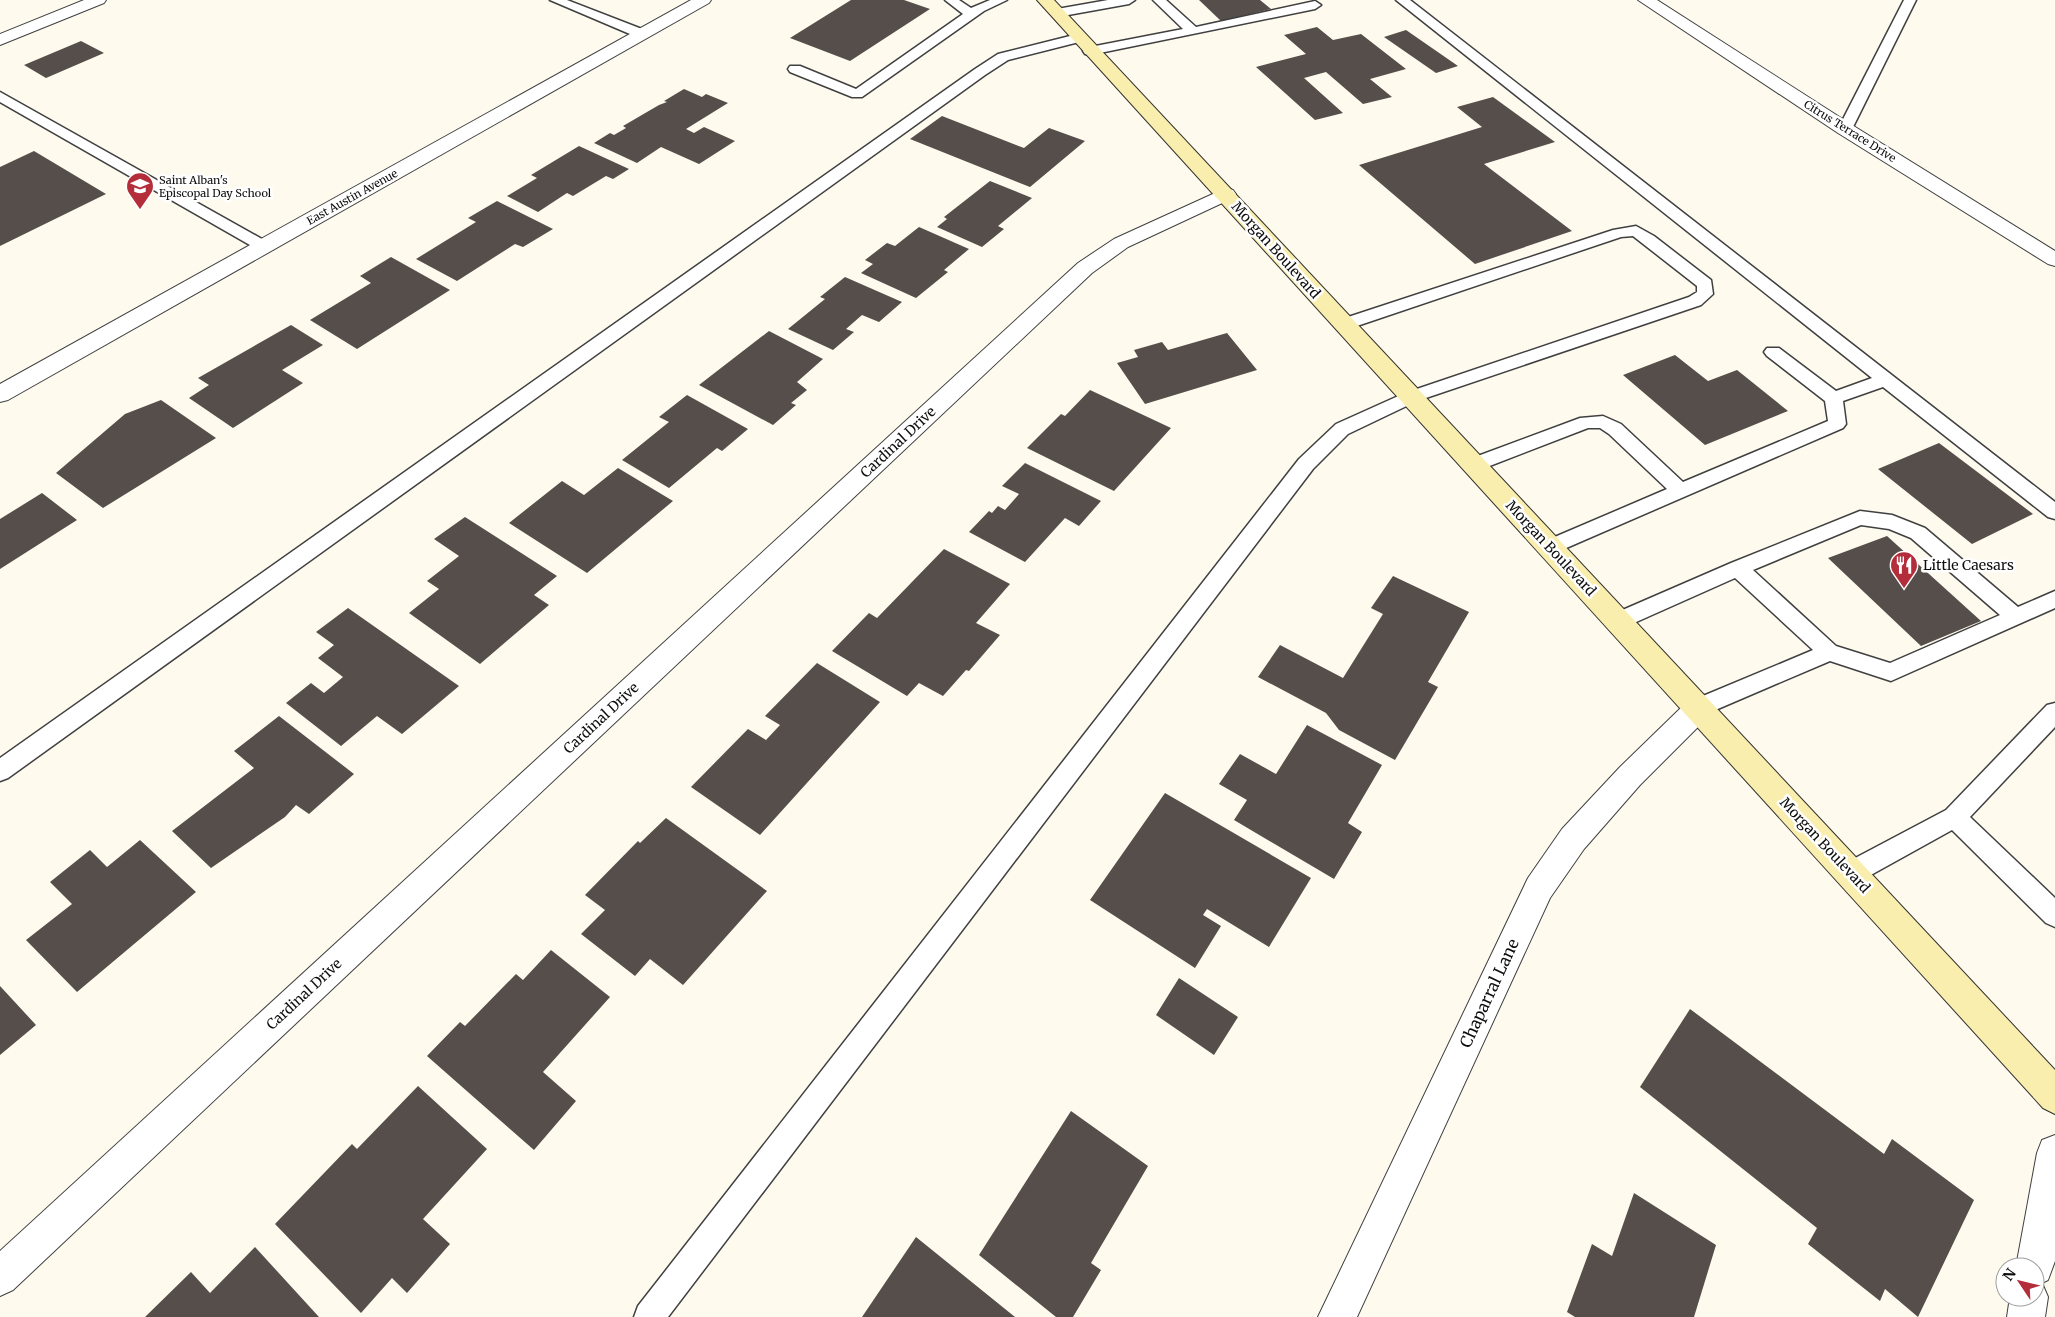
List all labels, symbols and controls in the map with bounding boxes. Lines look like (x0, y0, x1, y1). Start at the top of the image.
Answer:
street label: Citrus Terrace Drive (1801, 97, 1899, 165)
street label: East Austin Avenue (304, 166, 400, 228)
school or university icon: Saint Alban's Episcopal Day School (125, 171, 155, 210)
place label: Saint Alban's Episcopal Day School (159, 173, 272, 200)
street label: Morgan Boulevard (1228, 198, 1325, 303)
street label: Cardinal Drive (857, 403, 939, 481)
street label: Morgan Boulevard (1502, 496, 1600, 600)
restaurant icon: Little Caesars (1889, 550, 1919, 589)
place label: Little Caesars (1923, 556, 2014, 574)
street label: Cardinal Drive (560, 679, 642, 757)
street label: Morgan Boulevard (1776, 793, 1874, 897)
street label: Chaparral Lane (1455, 935, 1523, 1051)
street label: Cardinal Drive (263, 955, 345, 1033)
north arrow (1995, 1257, 2045, 1307)
text: N (1999, 1265, 2020, 1284)

